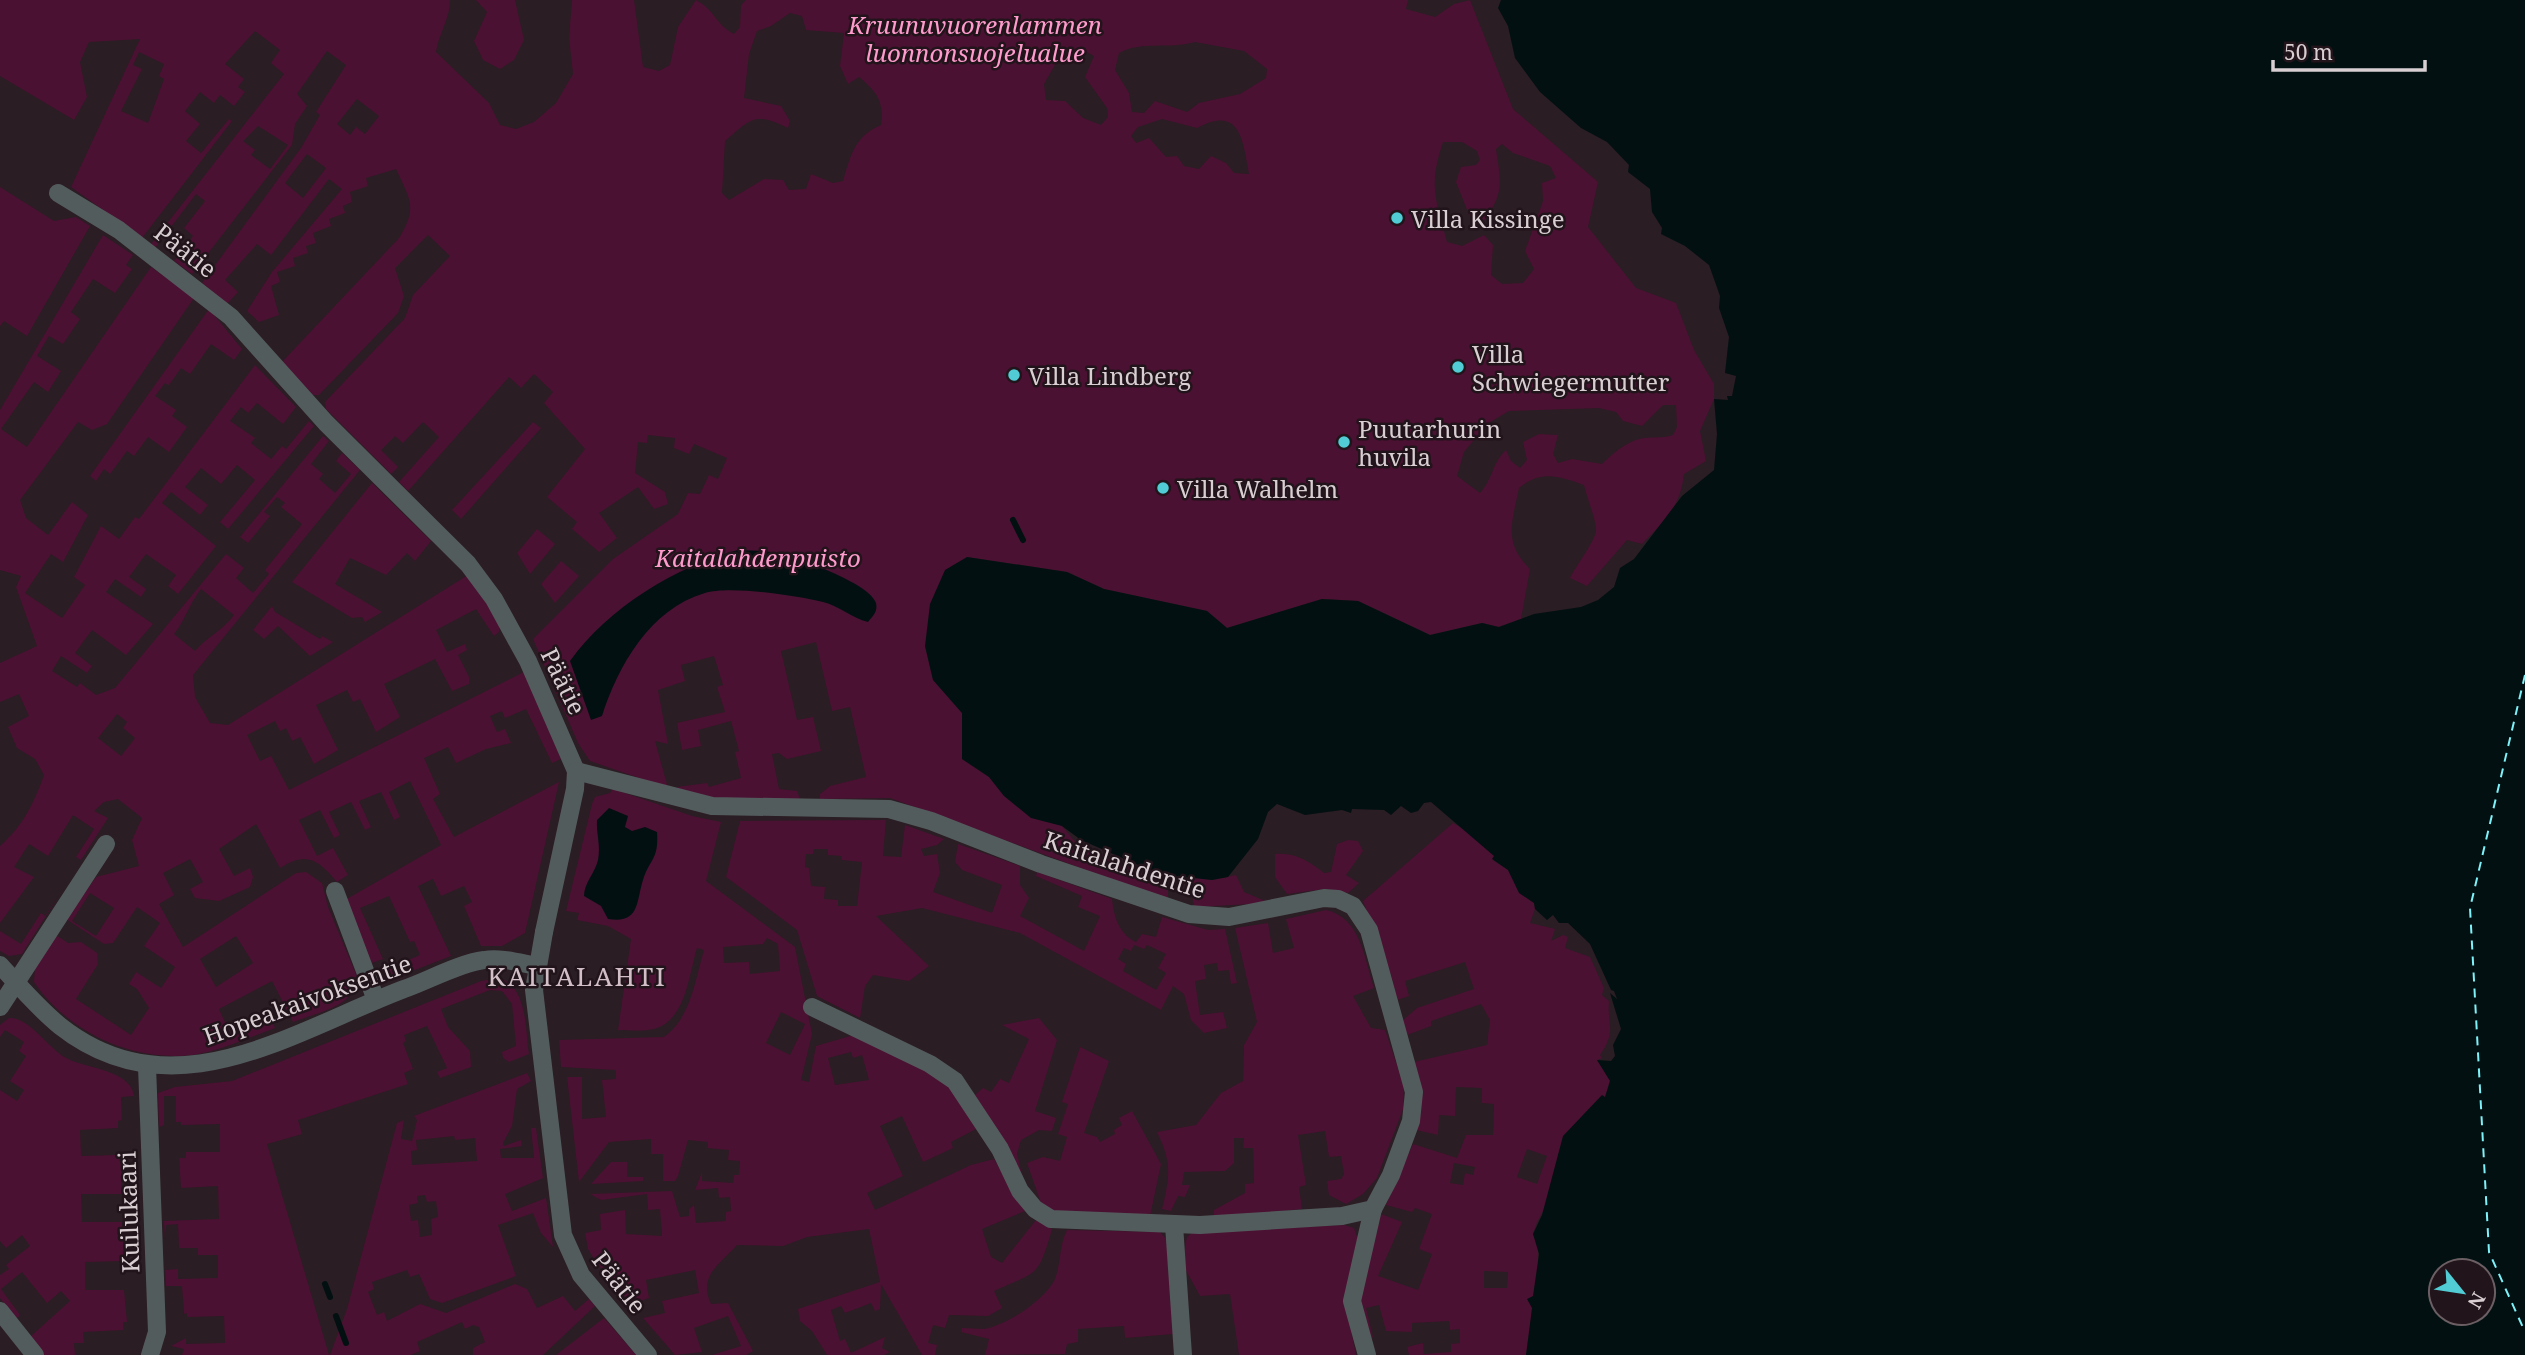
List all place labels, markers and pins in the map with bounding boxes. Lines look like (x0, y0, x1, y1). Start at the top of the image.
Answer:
place label: Villa Kissinge (1411, 202, 1565, 235)
marker: Villa Kissinge (1389, 210, 1405, 226)
place label: Villa Schwiegermutter (1472, 337, 1669, 398)
place label: Villa Lindberg (1028, 359, 1191, 392)
marker: Villa Schwiegermutter (1450, 359, 1466, 375)
marker: Villa Lindberg (1006, 367, 1022, 383)
place label: Puutarhurin huvila (1358, 412, 1501, 473)
marker: Puutarhurin huvila (1336, 434, 1352, 450)
place label: Villa Walhelm (1177, 472, 1338, 505)
marker: Villa Walhelm (1155, 480, 1171, 496)

